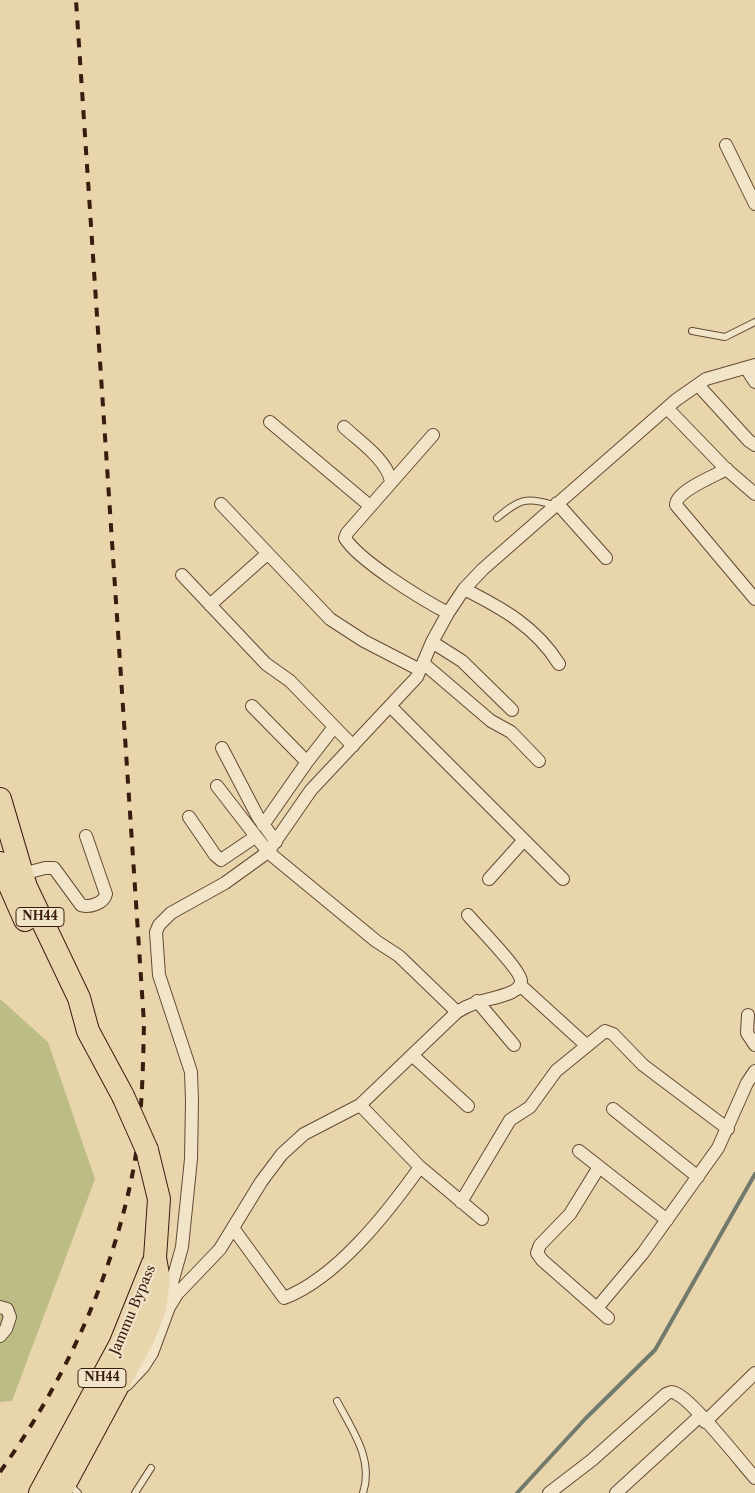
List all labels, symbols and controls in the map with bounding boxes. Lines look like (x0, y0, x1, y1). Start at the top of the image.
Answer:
road number: NH44 (16, 908, 64, 926)
street label: Jammu Bypass (106, 1262, 160, 1358)
road number: NH44 (78, 1369, 126, 1388)

